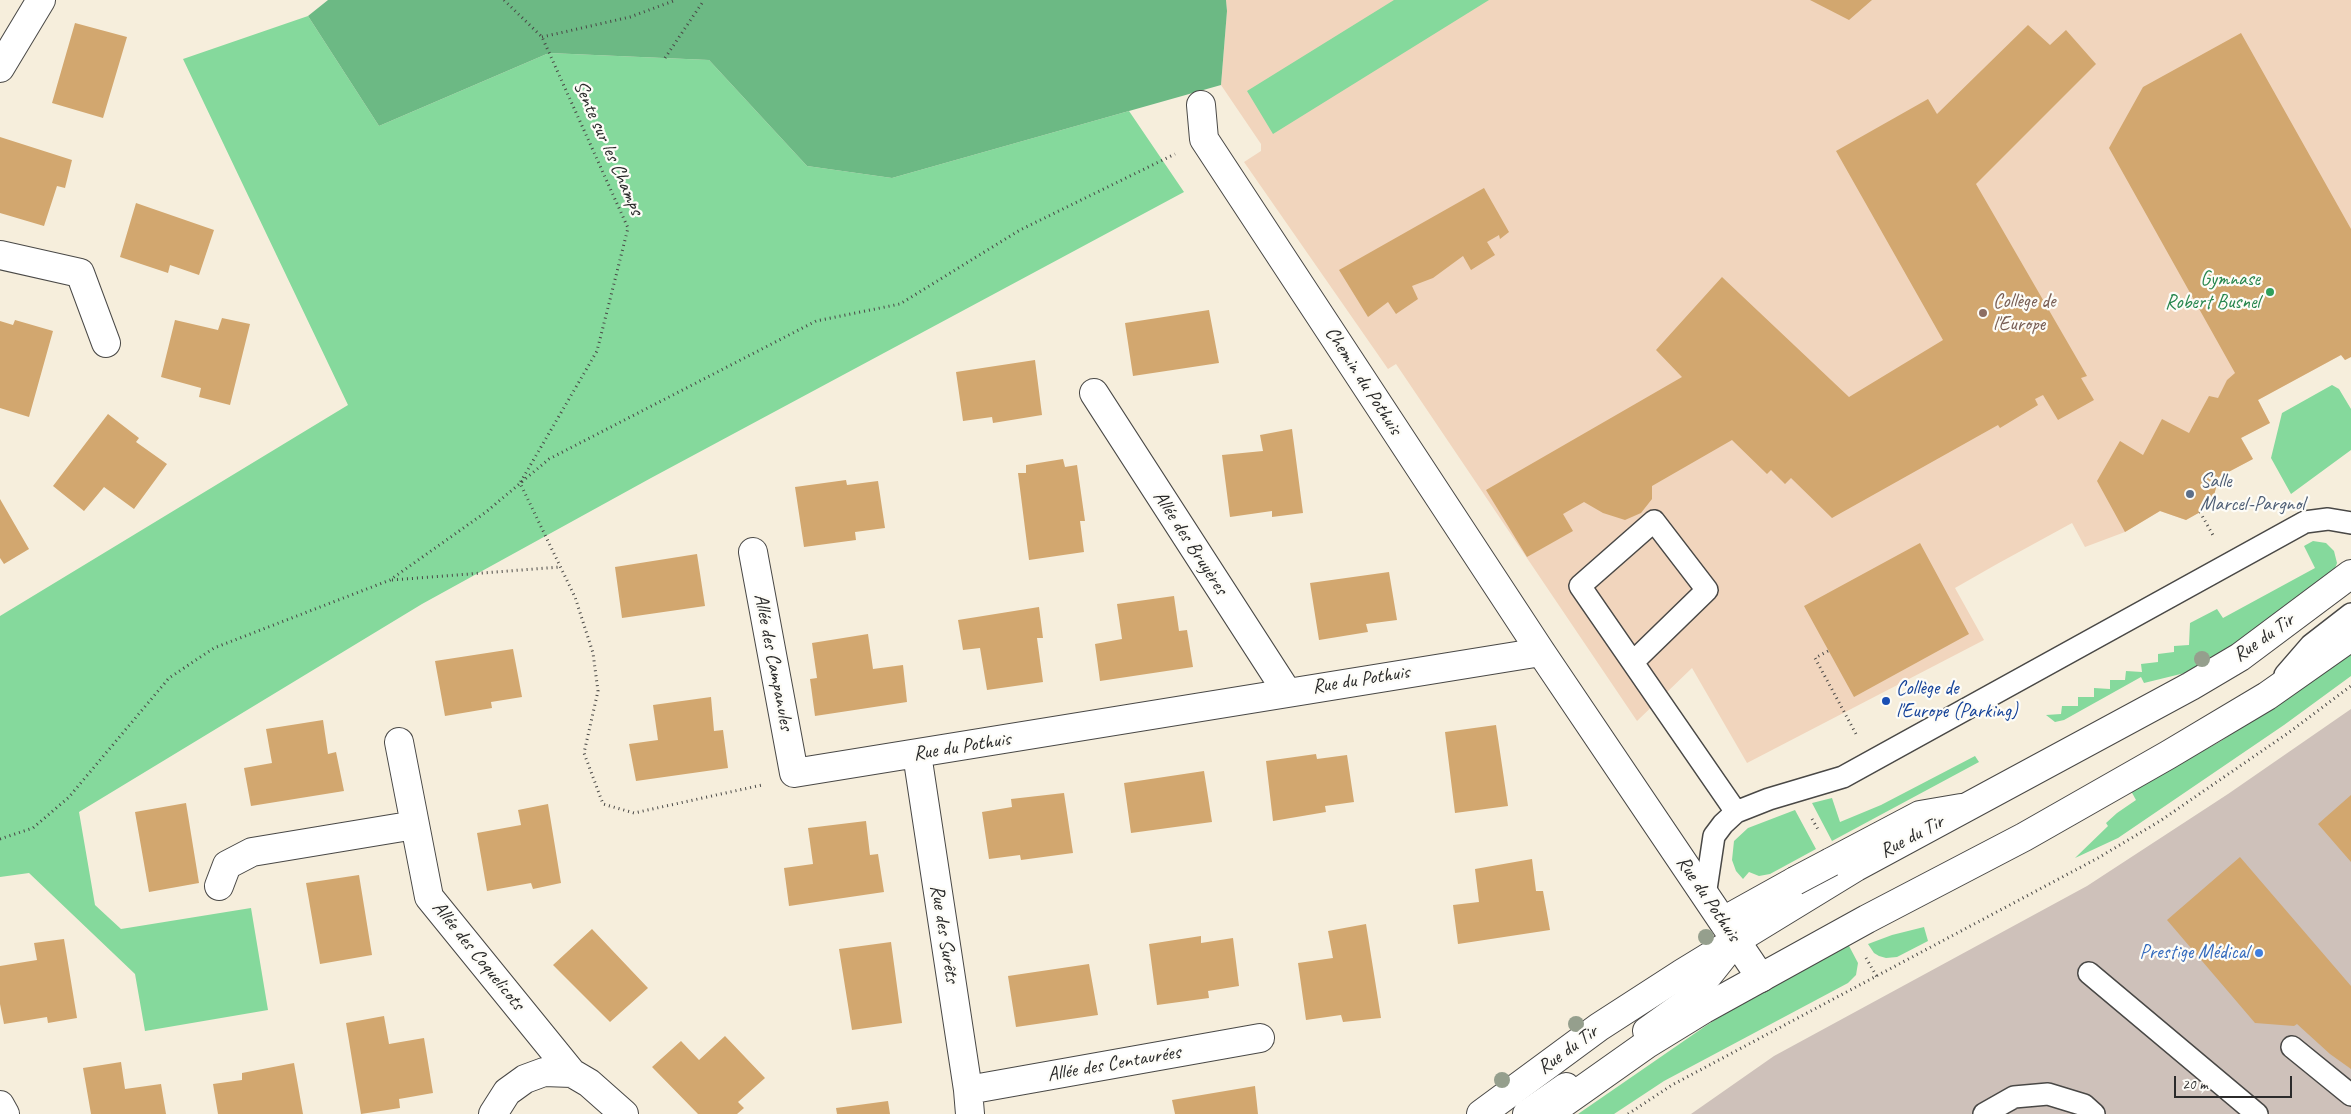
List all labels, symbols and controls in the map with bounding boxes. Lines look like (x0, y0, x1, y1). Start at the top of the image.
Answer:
street label: Sente sur les Champs (568, 77, 648, 219)
place label: Gymnase Robert Busnel (2165, 268, 2260, 315)
marker: Gymnase Robert Busnel (2264, 286, 2276, 298)
place label: Collège de l'Europe (1993, 290, 2056, 337)
marker: Collège de l'Europe (1977, 307, 1989, 319)
street label: Chemin du Pothuis (1319, 322, 1407, 440)
place label: Salle Marcel-Pargnol (2200, 470, 2305, 517)
street label: Allée des Bruyères (1147, 486, 1233, 600)
marker: Salle Marcel-Pargnol (2184, 488, 2196, 500)
street label: Allée des Campanules (748, 592, 798, 732)
street label: Rue du Tir (2229, 608, 2299, 668)
street label: Rue du Pothuis (1311, 660, 1411, 700)
place label: Collège de l'Europe (Parking) (1896, 677, 2018, 724)
marker: Collège de l'Europe (Parking) (1880, 695, 1892, 707)
street label: Rue du Pothuis (912, 727, 1012, 767)
street label: Rue du Tir (1876, 810, 1948, 864)
street label: Rue du Pothuis (1671, 852, 1745, 946)
street label: Rue des Surêts (924, 883, 964, 985)
street label: Allée des Coquelicots (427, 897, 529, 1015)
place label: Prestige Médical (2139, 941, 2249, 965)
marker: Prestige Médical (2253, 947, 2265, 959)
street label: Rue du Tir (1533, 1020, 1603, 1080)
street label: Allée des Centaurées (1046, 1040, 1182, 1088)
scale bar (2176, 1066, 2294, 1098)
text: 20 m (2182, 1075, 2208, 1094)

